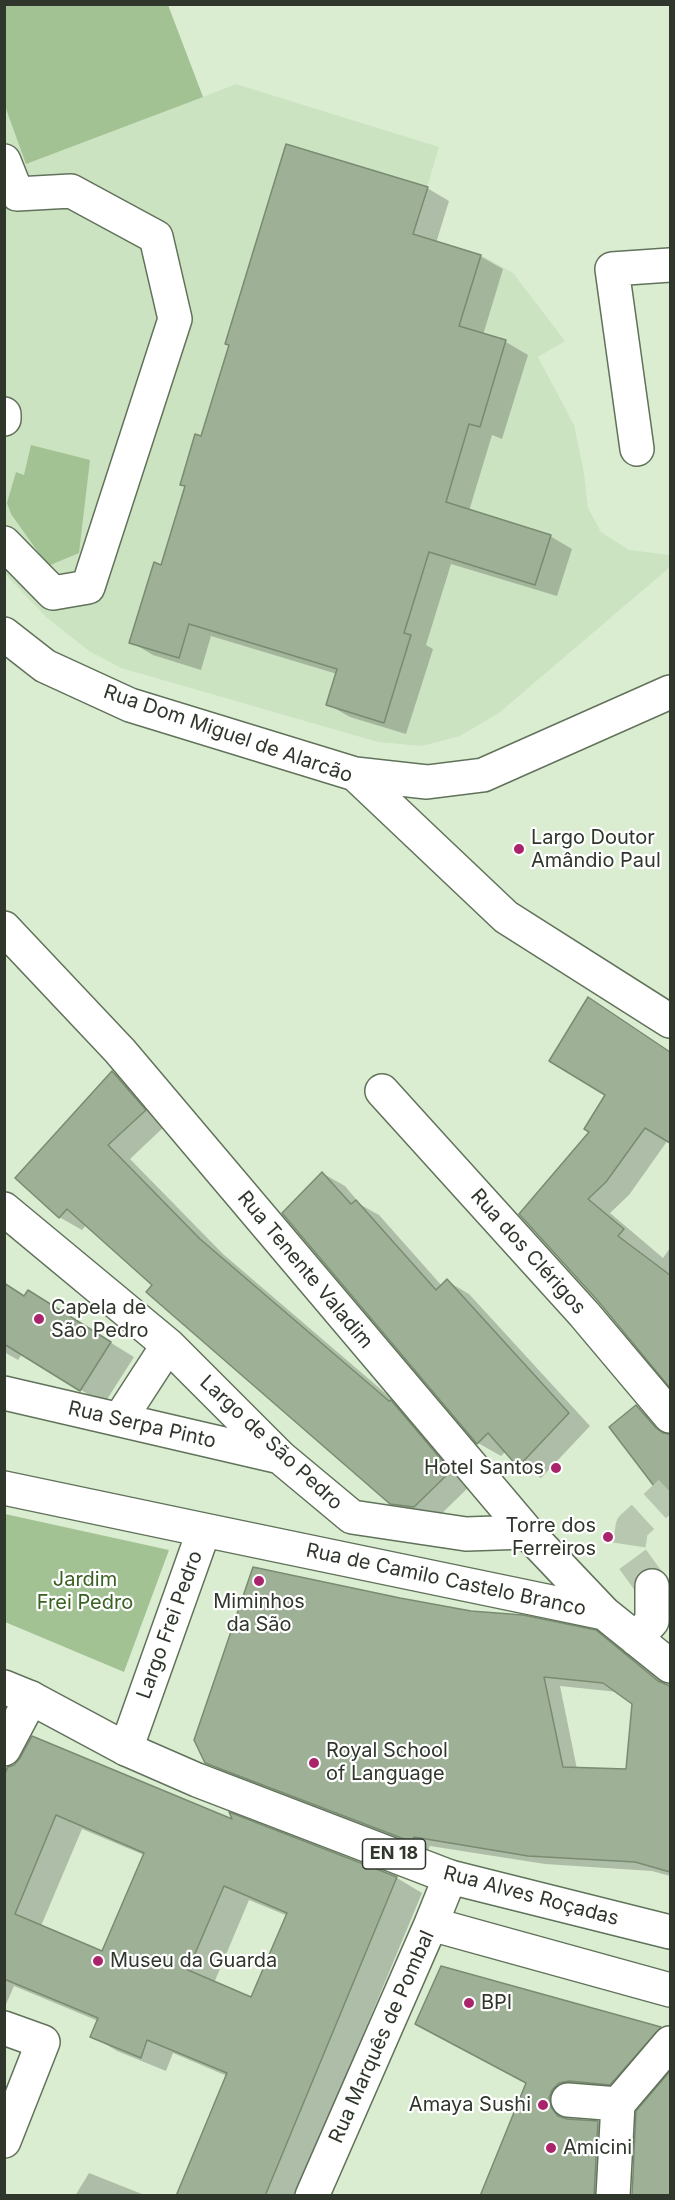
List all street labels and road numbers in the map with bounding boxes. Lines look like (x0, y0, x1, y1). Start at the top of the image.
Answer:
street label: Rua Dom Miguel de Alarcão (100, 680, 356, 788)
street label: Rua dos Clérigos (465, 1184, 591, 1320)
street label: Rua Tenente Valadim (232, 1186, 378, 1354)
street label: Largo de São Pedro (195, 1371, 347, 1515)
street label: Rua Serpa Pinto (66, 1396, 218, 1454)
street label: Rua de Camilo Castelo Branco (304, 1539, 588, 1621)
street label: Largo Frei Pedro (132, 1548, 208, 1702)
road number: EN 18 (362, 1839, 426, 1869)
street label: Rua Alves Roçadas (441, 1861, 621, 1931)
street label: Rua Marquês de Pombal (324, 1927, 440, 2147)

